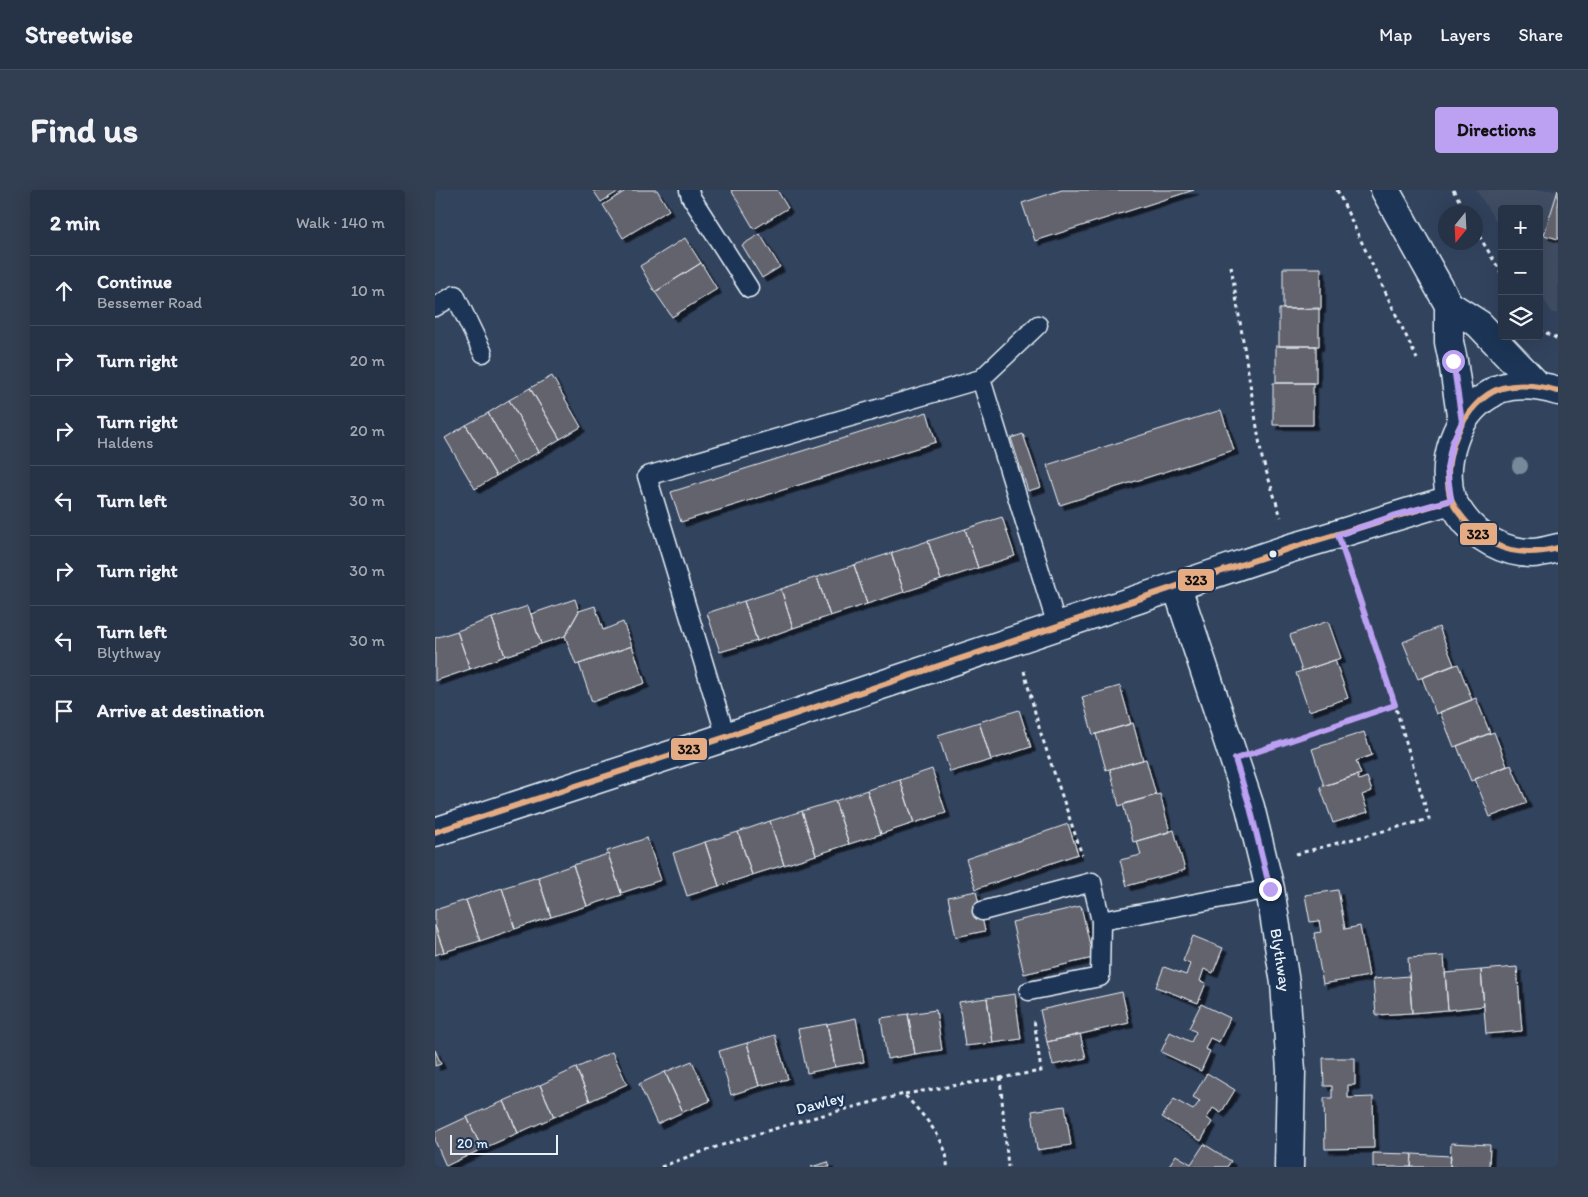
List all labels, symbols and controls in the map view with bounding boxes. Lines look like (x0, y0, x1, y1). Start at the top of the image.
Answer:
text: Streetwise (25, 20, 133, 49)
text: Map (1379, 24, 1412, 46)
text: Layers (1440, 24, 1490, 46)
text: Share (1518, 24, 1563, 46)
button: Directions (1435, 107, 1558, 153)
text: Find us (30, 109, 138, 151)
north arrow (1438, 205, 1483, 250)
map controls (1498, 205, 1543, 340)
button: + (1498, 205, 1543, 250)
text: 2 min (50, 210, 100, 235)
text: Walk · 140 m (296, 213, 385, 232)
button: − (1498, 250, 1543, 295)
text: Continue (97, 270, 172, 293)
icon: ahead (50, 277, 78, 305)
text: 10 m (351, 281, 385, 300)
text: Bessemer Road (97, 293, 202, 312)
button: layers (1498, 295, 1543, 340)
icon: right (50, 347, 78, 375)
text: Turn right (97, 349, 178, 372)
route start (1442, 350, 1465, 373)
text: 20 m (350, 351, 385, 370)
text: Turn right (97, 410, 178, 433)
icon: right (50, 417, 78, 445)
text: 20 m (350, 421, 385, 440)
text: Haldens (97, 433, 153, 452)
icon: left (50, 487, 78, 515)
text: Turn left (97, 489, 167, 512)
text: 30 m (349, 491, 385, 510)
line badge: 323 (1459, 522, 1498, 546)
text: 323 (1467, 526, 1490, 543)
unlabelled marker (1268, 549, 1278, 559)
icon: right (50, 557, 78, 585)
text: Turn right (97, 559, 178, 582)
text: 30 m (349, 561, 385, 580)
line badge: 323 (1177, 568, 1215, 592)
text: 323 (1185, 572, 1208, 589)
text: Turn left (97, 620, 167, 643)
icon: left (50, 627, 78, 655)
text: 30 m (349, 631, 385, 650)
text: Blythway (97, 643, 161, 662)
icon: arrive (50, 697, 78, 725)
text: Arrive at destination (97, 699, 264, 722)
line badge: 323 (670, 737, 708, 761)
text: 323 (678, 741, 701, 758)
route end (1259, 878, 1282, 901)
street label: Blythway (1267, 927, 1295, 993)
street label: Dawley (794, 1087, 847, 1119)
scale bar (450, 1132, 557, 1155)
text: 20 m (457, 1135, 488, 1152)

